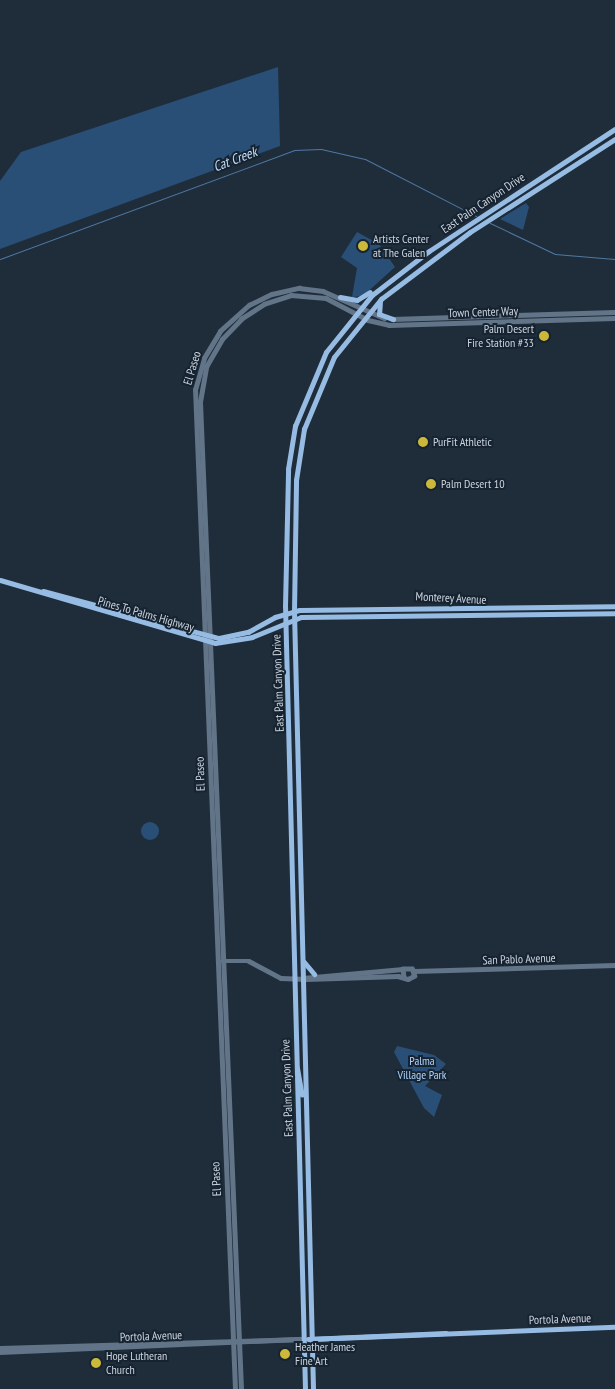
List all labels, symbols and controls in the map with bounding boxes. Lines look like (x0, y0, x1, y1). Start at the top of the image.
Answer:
water label: Cat Creek (211, 143, 259, 175)
street label: East Palm Canyon Drive (439, 170, 527, 236)
place label: Artists Center at The Galen (373, 232, 429, 260)
marker: Artists Center at The Galen (357, 240, 369, 252)
street label: Town Center Way (448, 304, 518, 320)
place label: Palm Desert Fire Station #33 (467, 322, 534, 350)
marker: Palm Desert Fire Station #33 (538, 330, 550, 342)
street label: El Paseo (180, 349, 204, 387)
place label: PurFit Athletic (433, 435, 492, 449)
marker: PurFit Athletic (417, 436, 429, 448)
place label: Palm Desert 10 (441, 477, 505, 491)
marker: Palm Desert 10 (425, 478, 437, 490)
street label: Monterey Avenue (415, 589, 487, 607)
street label: Pines To Palms Highway (96, 593, 196, 635)
street label: East Palm Canyon Drive (269, 634, 287, 732)
street label: El Paseo (192, 757, 208, 791)
street label: San Pablo Avenue (482, 951, 556, 967)
street label: East Palm Canyon Drive (278, 1039, 296, 1137)
park label: Palma Village Park (397, 1054, 447, 1082)
street label: El Paseo (208, 1161, 224, 1197)
street label: Portola Avenue (528, 1311, 592, 1327)
street label: Portola Avenue (119, 1328, 183, 1344)
place label: Heather James Fine Art (295, 1340, 355, 1368)
marker: Heather James Fine Art (279, 1348, 291, 1360)
place label: Hope Lutheran Church (106, 1349, 167, 1377)
marker: Hope Lutheran Church (90, 1357, 102, 1369)

